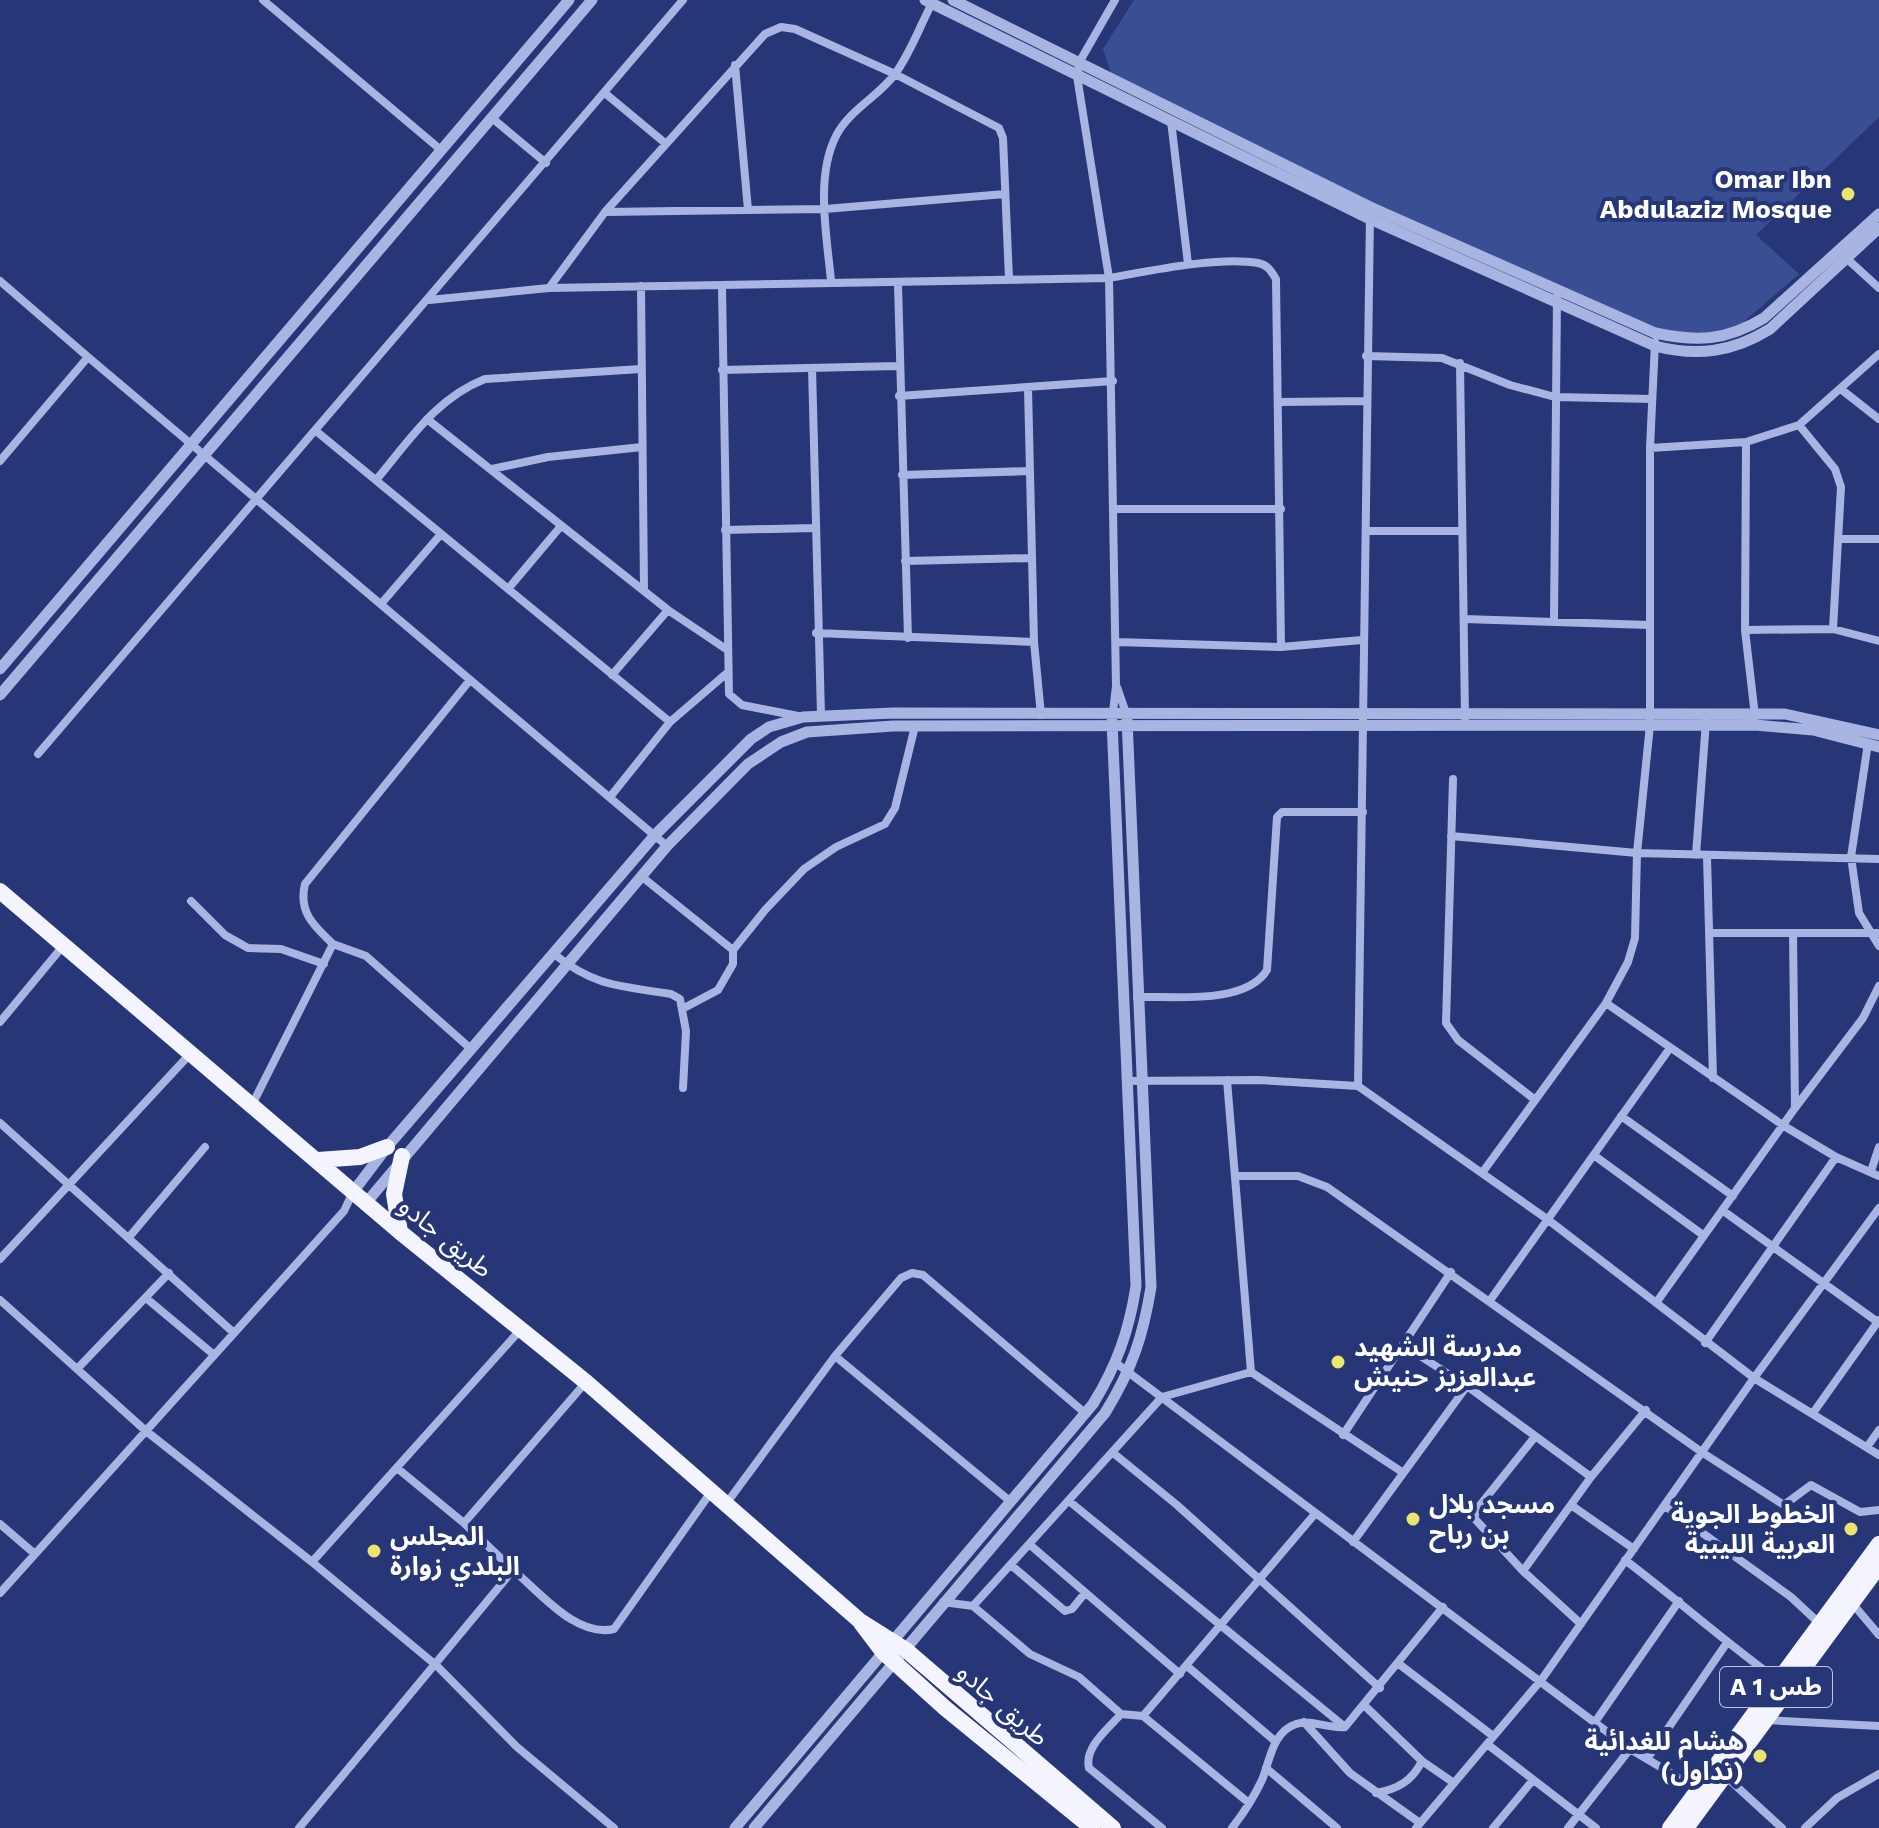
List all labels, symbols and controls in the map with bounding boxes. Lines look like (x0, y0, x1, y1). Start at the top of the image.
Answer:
place label: Omar Ibn Abdulaziz Mosque (1600, 164, 1832, 224)
marker: Omar Ibn Abdulaziz Mosque (1839, 185, 1857, 203)
street label: طريق جادو (393, 1190, 499, 1285)
place label: مدرسة الشهيد عبدالعزيز حنيش (1354, 1332, 1536, 1392)
marker: مدرسة الشهيد عبدالعزيز حنيش (1329, 1353, 1347, 1371)
place label: مسجد بلال بن رباح (1429, 1489, 1555, 1553)
place label: الخطوط الجوية العربية الليبية (1671, 1499, 1835, 1559)
marker: مسجد بلال بن رباح (1404, 1510, 1422, 1528)
marker: الخطوط الجوية العربية الليبية (1842, 1520, 1860, 1538)
place label: المجلس البلدي زوارة (390, 1521, 520, 1587)
marker: المجلس البلدي زوارة (365, 1542, 383, 1560)
street label: طريق جادو (950, 1656, 1055, 1753)
road number: A 1 طس (1720, 1667, 1832, 1707)
place label: هشام للغدائية (تداول) (1585, 1726, 1744, 1786)
marker: هشام للغدائية (تداول) (1751, 1747, 1769, 1765)

